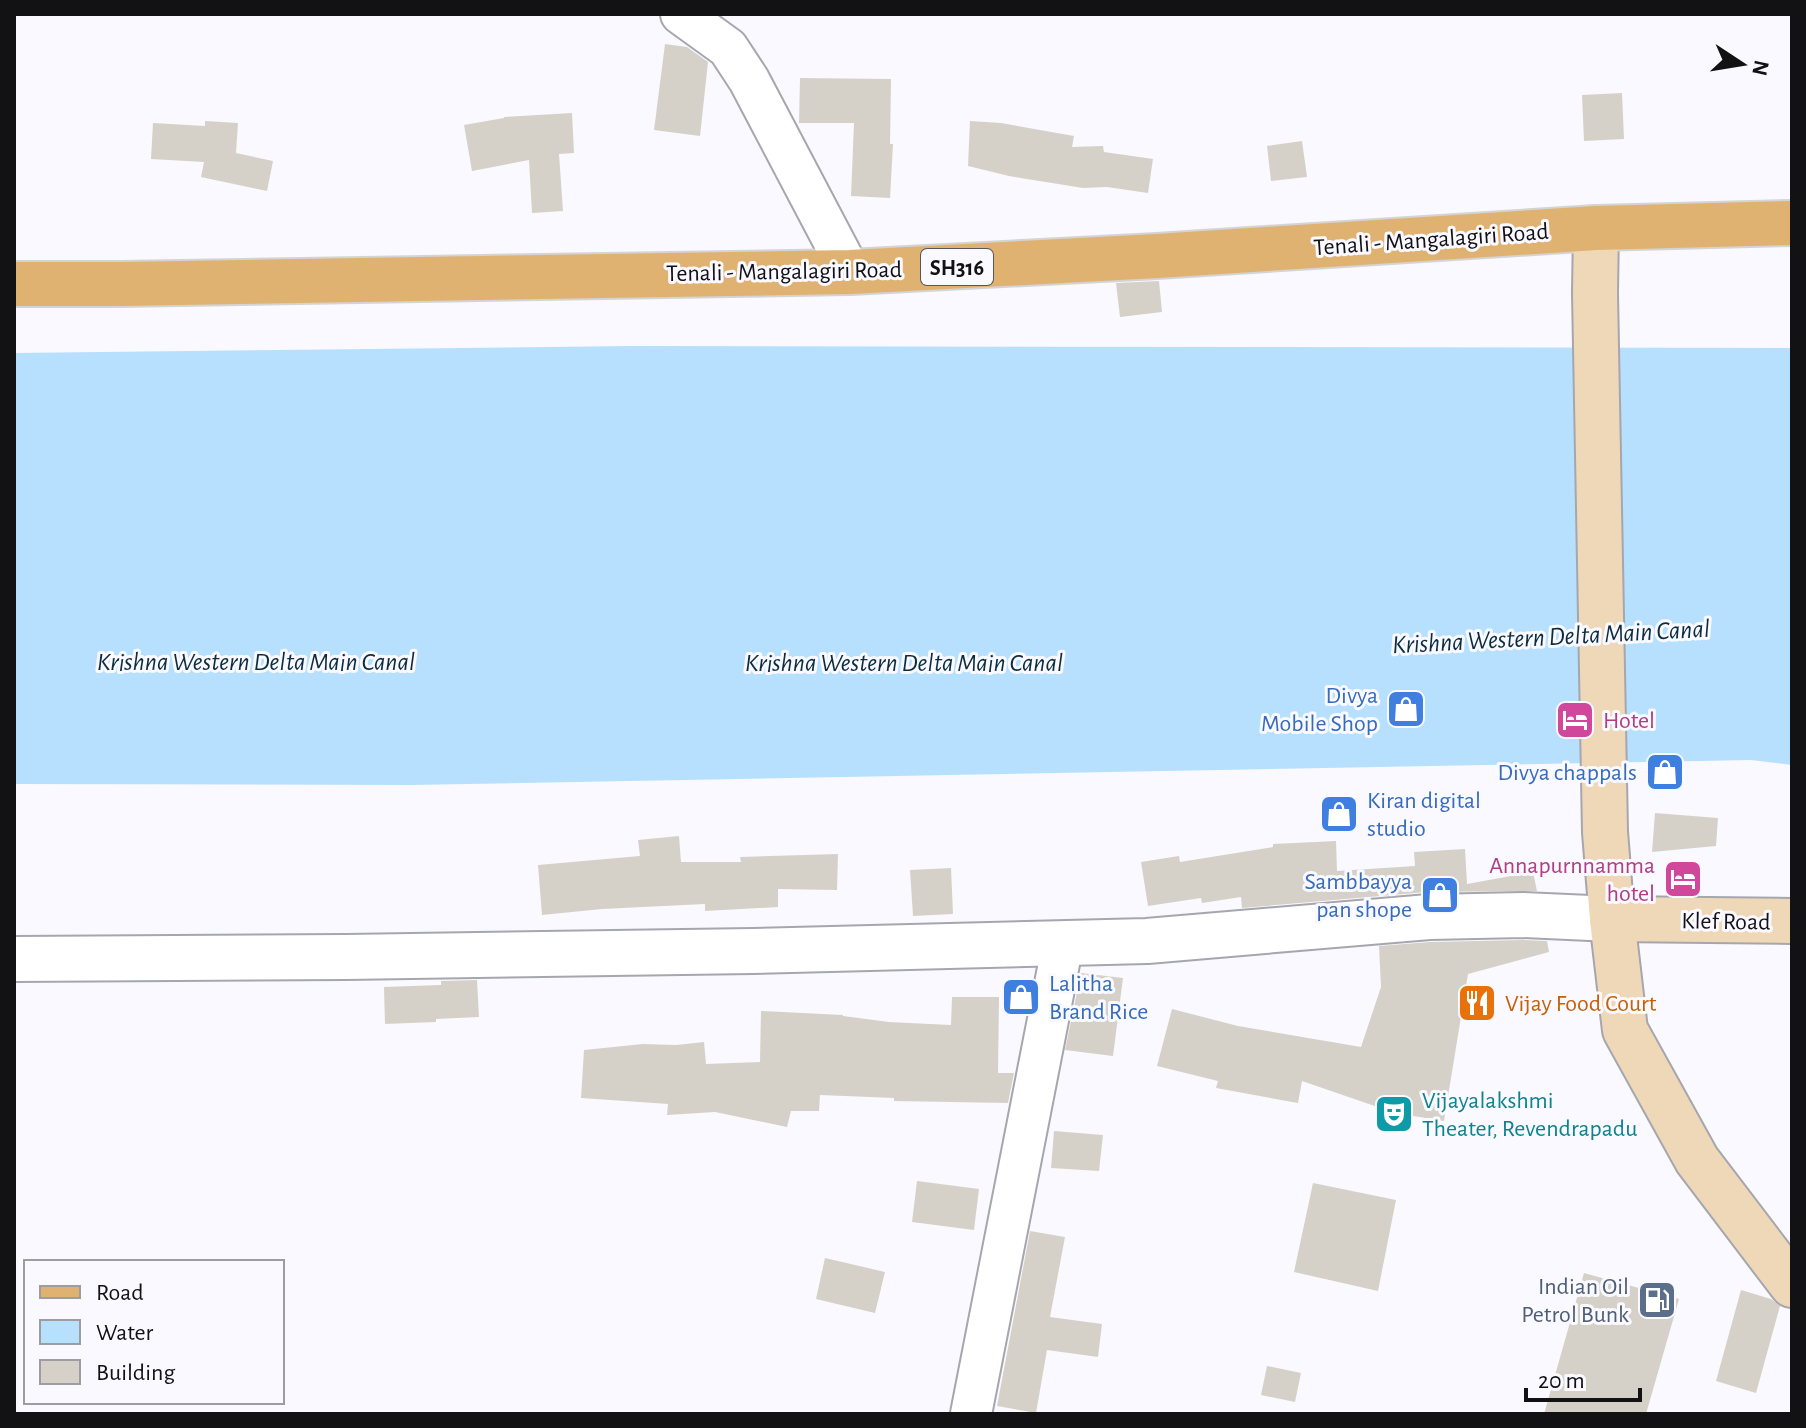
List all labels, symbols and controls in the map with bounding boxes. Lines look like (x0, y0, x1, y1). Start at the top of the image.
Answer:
north arrow (1702, 24, 1782, 104)
text: N (1748, 58, 1773, 78)
street label: Tenali - Mangalagiri Road (1313, 220, 1550, 260)
road number: SH316 (921, 249, 993, 285)
street label: Tenali - Mangalagiri Road (666, 258, 902, 286)
water label: Krishna Western Delta Main Canal (1391, 616, 1711, 658)
water label: Krishna Western Delta Main Canal (97, 649, 415, 675)
water label: Krishna Western Delta Main Canal (745, 650, 1063, 676)
place label: Divya Mobile Shop (1261, 684, 1378, 736)
shop icon: Divya Mobile Shop (1385, 688, 1427, 730)
hotel icon: Hotel (1554, 699, 1596, 741)
place label: Hotel (1603, 709, 1655, 733)
shop icon: Divya chappals (1644, 751, 1686, 793)
place label: Divya chappals (1498, 761, 1637, 785)
place label: Kiran digital studio (1367, 789, 1481, 841)
shop icon: Kiran digital studio (1318, 793, 1360, 835)
place label: Annapurnnamma hotel (1489, 854, 1655, 906)
hotel icon: Annapurnnamma hotel (1662, 858, 1704, 900)
place label: Sambbayya pan shope (1304, 870, 1412, 922)
shop icon: Sambbayya pan shope (1419, 874, 1461, 916)
street label: Klef Road (1681, 909, 1771, 935)
place label: Lalitha Brand Rice (1049, 972, 1148, 1024)
shop icon: Lalitha Brand Rice (1000, 976, 1042, 1018)
restaurant icon: Vijay Food Court (1456, 982, 1498, 1024)
place label: Vijay Food Court (1505, 992, 1657, 1016)
place label: Vijayalakshmi Theater, Revendrapadu (1422, 1089, 1638, 1141)
theatre icon: Vijayalakshmi Theater, Revendrapadu (1373, 1093, 1415, 1135)
legend (24, 1260, 284, 1404)
place label: Indian Oil Petrol Bunk (1521, 1275, 1629, 1327)
fuel station icon: Indian Oil Petrol Bunk (1636, 1279, 1678, 1321)
text: Road (96, 1281, 144, 1305)
text: Water (96, 1321, 154, 1345)
scale bar (1526, 1352, 1640, 1402)
text: Building (96, 1361, 175, 1385)
text: 20 m (1538, 1369, 1585, 1393)

